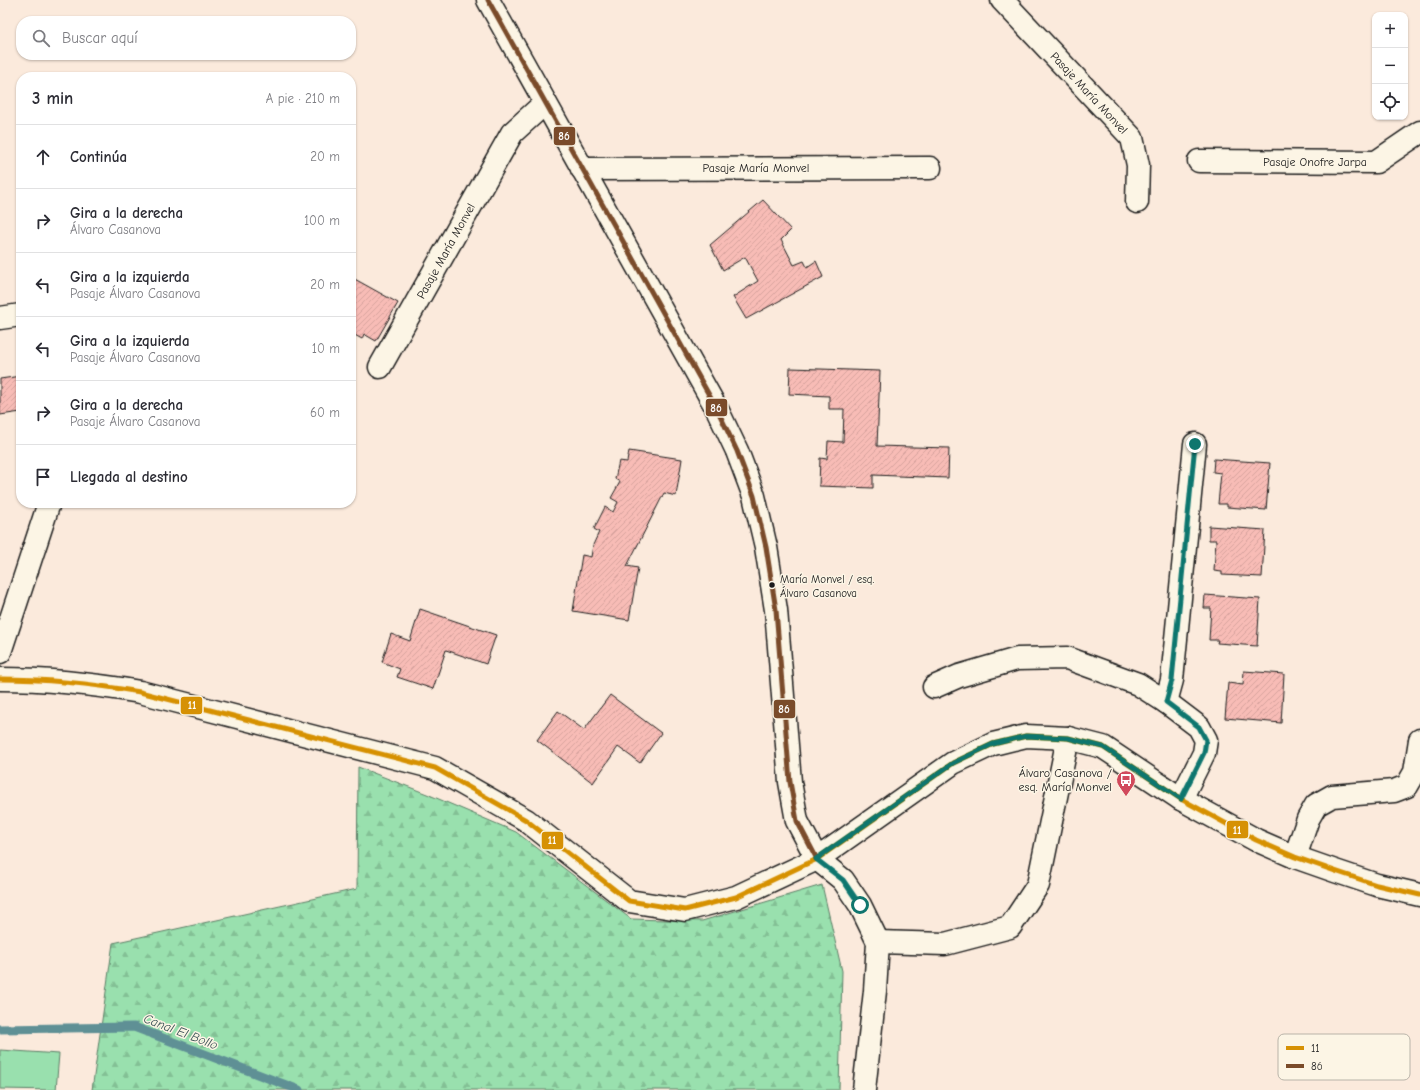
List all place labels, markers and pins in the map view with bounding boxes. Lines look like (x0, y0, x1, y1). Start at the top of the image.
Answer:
place label: María Monvel / esq. Álvaro Casanova (780, 573, 874, 600)
marker: María Monvel / esq. Álvaro Casanova (767, 580, 777, 590)
place label: Álvaro Casanova / esq. María Monvel (1019, 766, 1112, 794)
bus stop icon: Álvaro Casanova / esq. María Monvel (1115, 769, 1137, 797)

